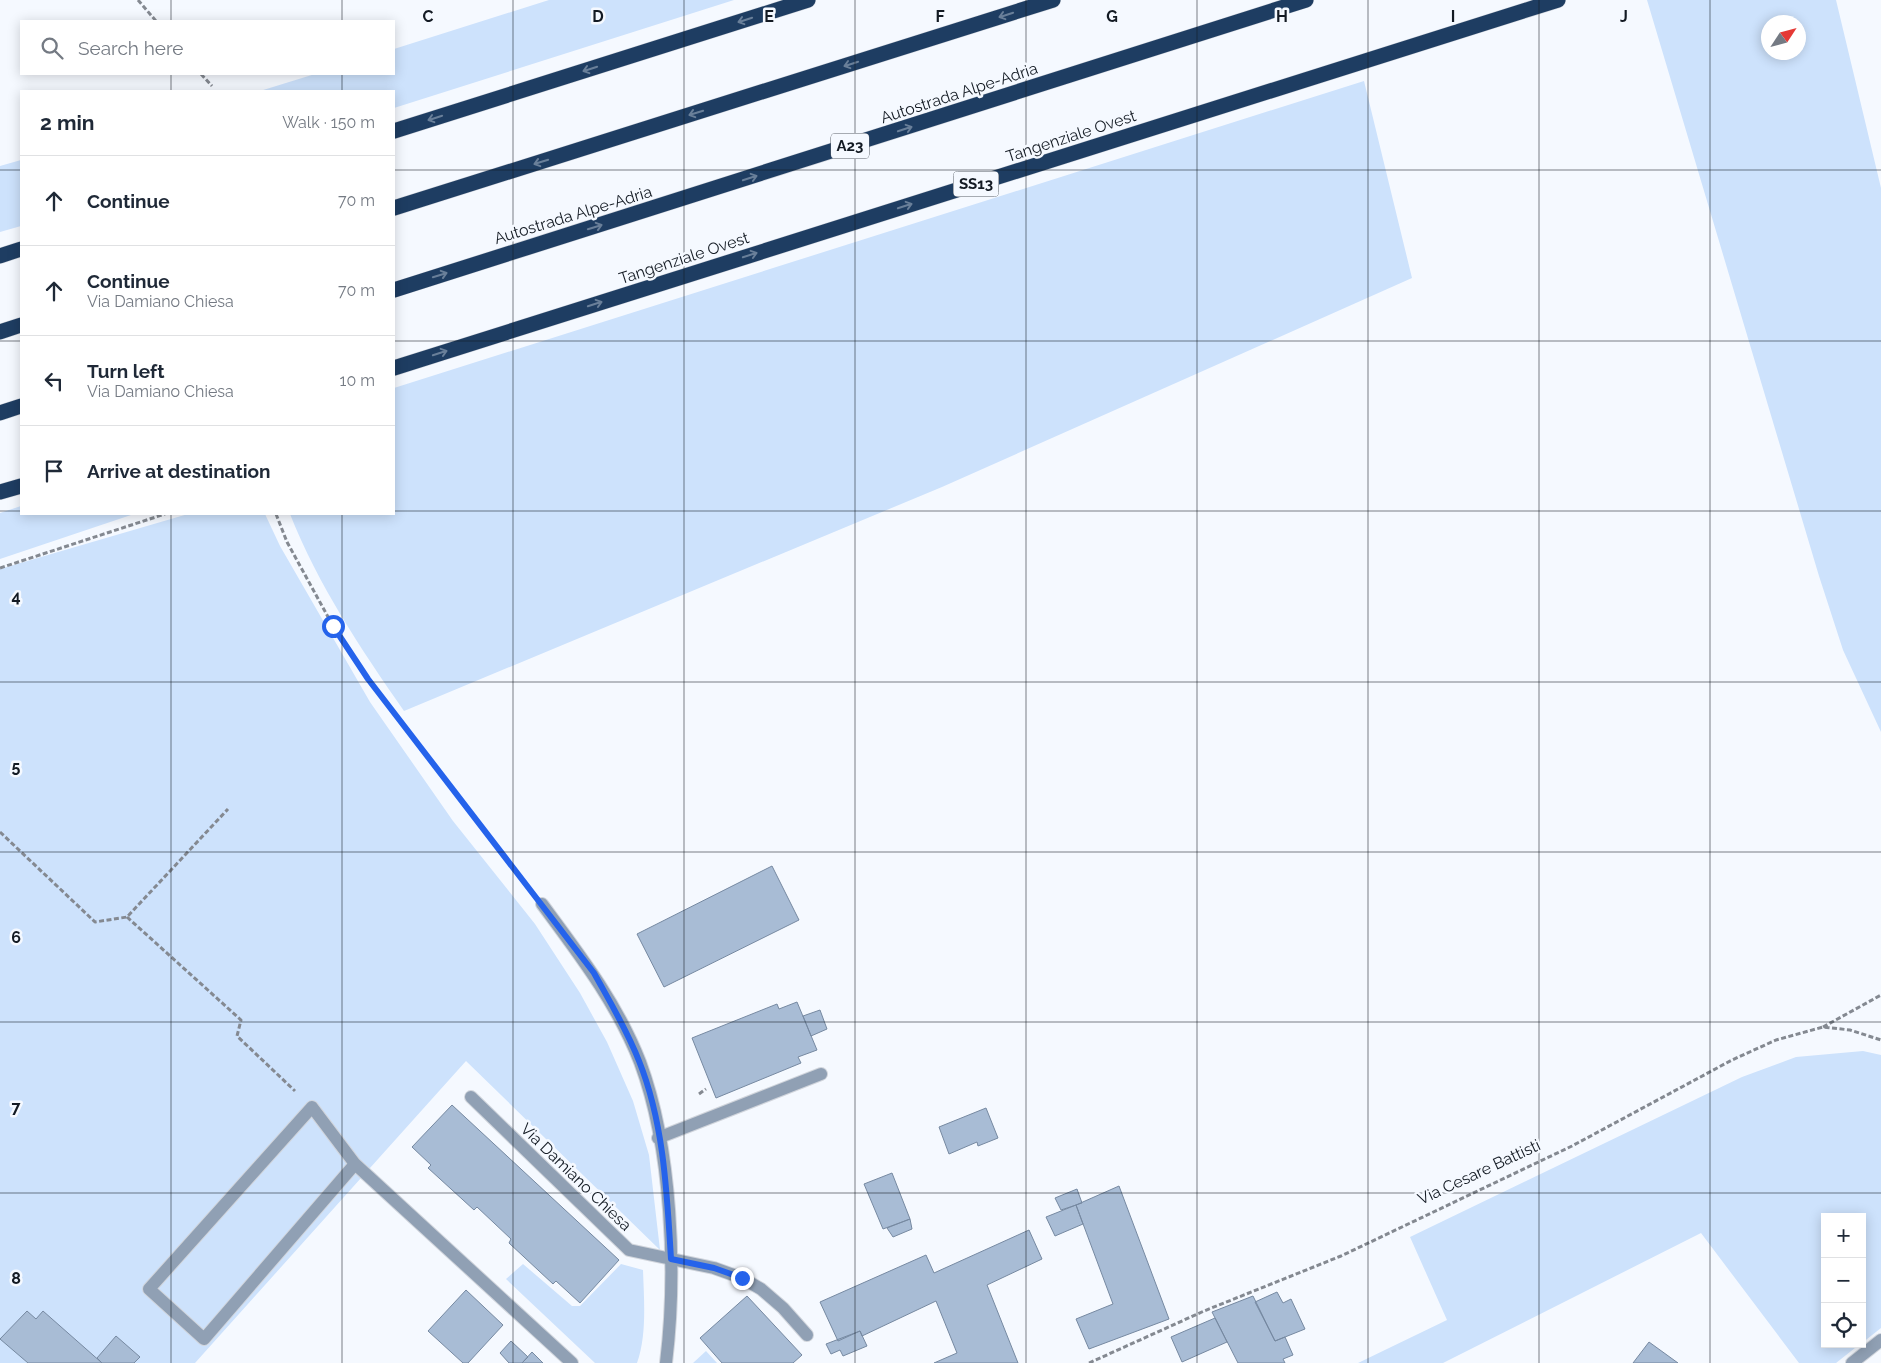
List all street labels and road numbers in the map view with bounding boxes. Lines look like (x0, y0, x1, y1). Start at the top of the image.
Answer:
street label: Autostrada Alpe-Adria (878, 59, 1040, 127)
street label: Tangenziale Ovest (1004, 106, 1139, 166)
road number: A23 (831, 134, 869, 158)
road number: SS13 (954, 172, 998, 196)
street label: Autostrada Alpe-Adria (492, 182, 654, 248)
street label: Tangenziale Ovest (617, 228, 752, 288)
street label: Via Damiano Chiesa (517, 1119, 635, 1235)
street label: Via Cesare Battisti (1415, 1135, 1543, 1209)

